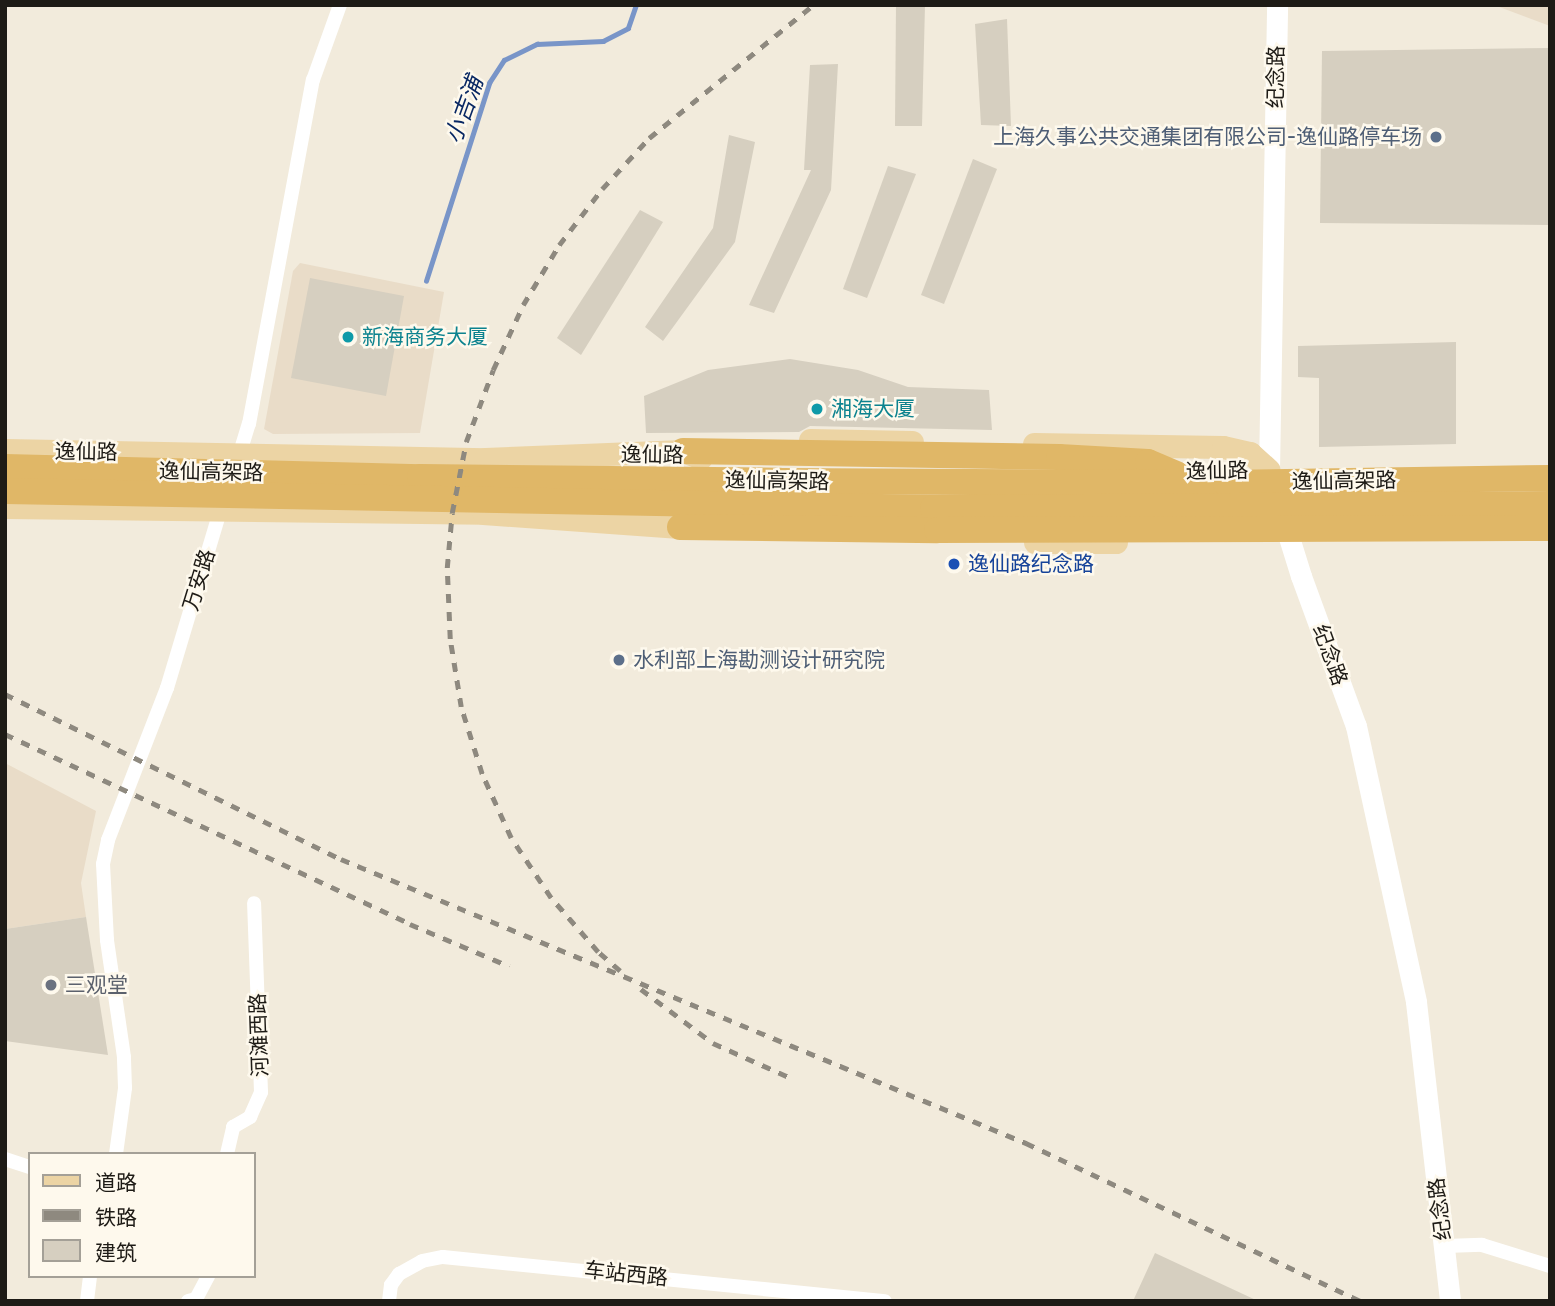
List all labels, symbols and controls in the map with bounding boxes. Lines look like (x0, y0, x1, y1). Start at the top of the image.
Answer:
street label: 纪念路 (1263, 45, 1289, 109)
water label: 小吉浦 (439, 73, 489, 147)
place label: 上海久事公共交通集团有限公司-逸仙路停车场 (993, 124, 1422, 150)
marker: 上海久事公共交通集团有限公司-逸仙路停车场 (1428, 129, 1444, 145)
place label: 新海商务大厦 (362, 324, 488, 350)
marker: 新海商务大厦 (340, 329, 356, 345)
place label: 湘海大厦 (831, 396, 915, 422)
marker: 湘海大厦 (809, 401, 825, 417)
street label: 逸仙路 (54, 439, 118, 465)
street label: 逸仙路 (620, 442, 684, 468)
street label: 逸仙高架路 (158, 458, 264, 486)
street label: 逸仙路 (1185, 458, 1249, 484)
street label: 逸仙高架路 (724, 467, 830, 495)
street label: 逸仙高架路 (1291, 467, 1397, 495)
street label: 万安路 (178, 546, 220, 614)
place label: 逸仙路纪念路 (968, 551, 1094, 577)
marker: 逸仙路纪念路 (946, 556, 962, 572)
street label: 纪念路 (1307, 621, 1353, 689)
place label: 水利部上海勘测设计研究院 (633, 647, 885, 673)
marker: 水利部上海勘测设计研究院 (611, 652, 627, 668)
place label: 三观堂 (65, 972, 128, 998)
marker: 三观堂 (43, 977, 59, 993)
street label: 河滩西路 (245, 993, 273, 1077)
legend (28, 1152, 256, 1278)
text: 道路 (95, 1170, 137, 1195)
street label: 纪念路 (1424, 1176, 1456, 1242)
text: 铁路 (95, 1205, 137, 1230)
text: 建筑 (95, 1240, 137, 1265)
street label: 车站西路 (583, 1257, 669, 1291)

